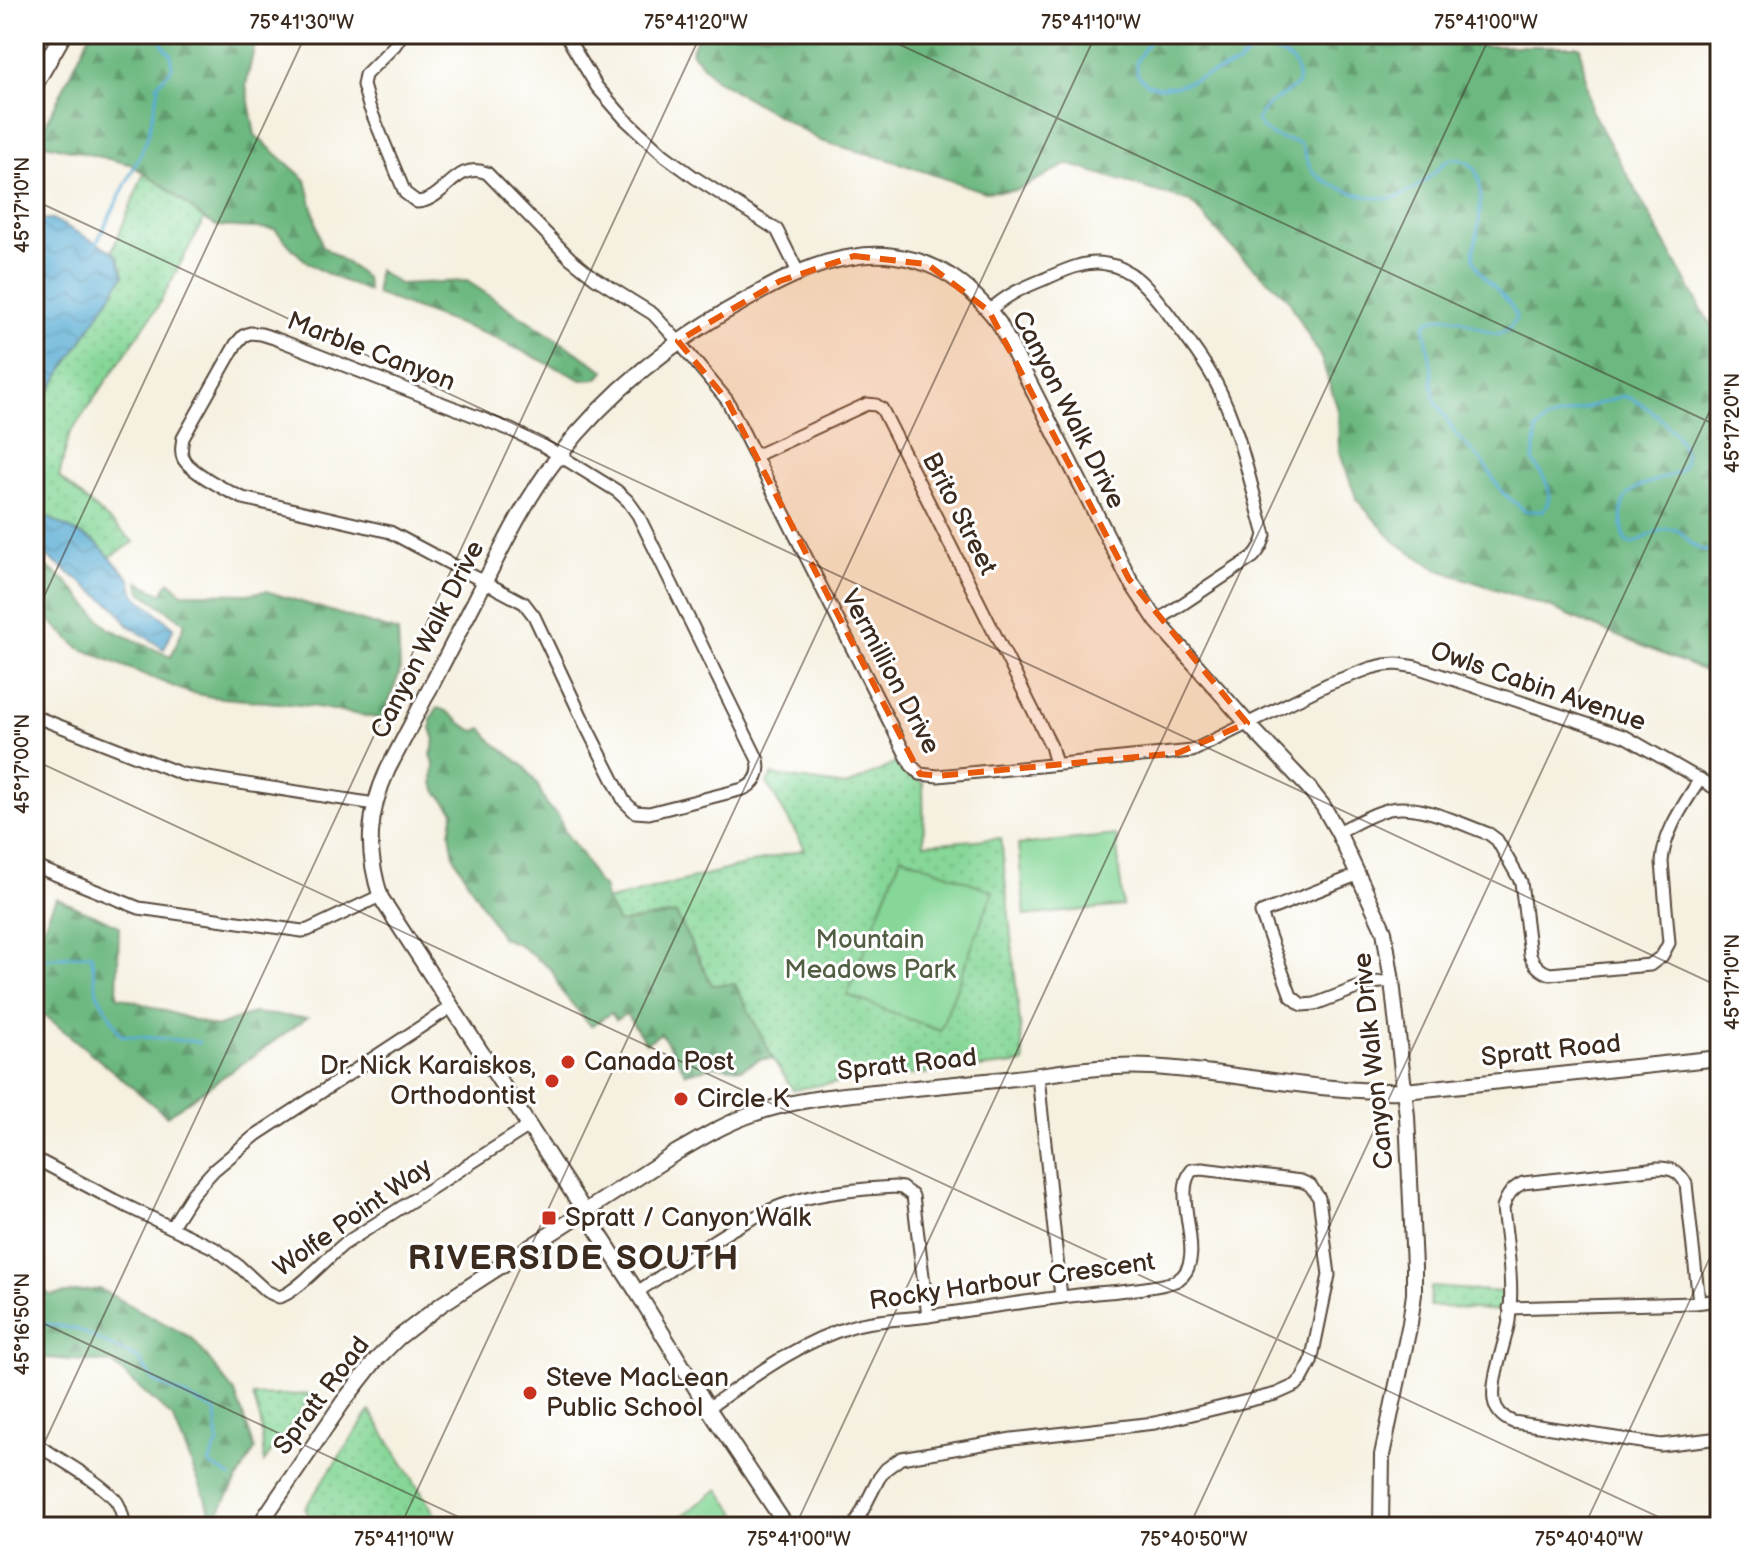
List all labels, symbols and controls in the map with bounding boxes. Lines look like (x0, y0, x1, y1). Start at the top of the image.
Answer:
text: 75°41'30"W (250, 11, 354, 35)
text: 75°41'20"W (644, 11, 748, 35)
text: 75°41'10"W (1041, 11, 1141, 35)
text: 75°41'00"W (1434, 11, 1538, 35)
text: 45°17'10"N (11, 157, 35, 253)
street label: Marble Canyon (283, 306, 459, 398)
street label: Canyon Walk Drive (1005, 306, 1131, 514)
text: 45°17'20"N (1721, 373, 1745, 473)
street label: Brito Street (915, 448, 1003, 580)
street label: Canyon Walk Drive (365, 536, 491, 744)
street label: Vermillion Drive (834, 585, 946, 759)
street label: Owls Cabin Avenue (1426, 636, 1650, 738)
text: 45°17'00"N (11, 714, 35, 814)
park label: Mountain Meadows Park (784, 925, 956, 986)
text: 45°17'10"N (1721, 934, 1745, 1030)
street label: Canyon Walk Drive (1347, 951, 1401, 1171)
street label: Spratt Road (1480, 1028, 1622, 1074)
street label: Spratt Road (836, 1042, 978, 1088)
place label: Canada Post (584, 1047, 734, 1078)
place label: Dr. Nick Karaiskos, Orthodontist (320, 1051, 536, 1112)
marker: Canada Post (559, 1053, 577, 1071)
marker: Dr. Nick Karaiskos, Orthodontist (543, 1072, 561, 1090)
place label: Circle K (697, 1084, 789, 1115)
marker: Circle K (672, 1090, 690, 1108)
street label: Wolfe Point Way (268, 1152, 438, 1284)
place label: Spratt / Canyon Walk (565, 1203, 811, 1234)
marker: Spratt / Canyon Walk (540, 1209, 558, 1227)
district label: RIVERSIDE SOUTH (408, 1238, 740, 1279)
street label: Rocky Harbour Crescent (867, 1247, 1157, 1317)
text: 45°16'50"N (11, 1273, 35, 1375)
street label: Spratt Road (267, 1331, 377, 1461)
place label: Steve MacLean Public School (546, 1363, 729, 1424)
marker: Steve MacLean Public School (521, 1384, 539, 1402)
text: 75°41'10"W (354, 1528, 454, 1552)
text: 75°41'00"W (747, 1528, 851, 1552)
text: 75°40'50"W (1140, 1528, 1248, 1552)
text: 75°40'40"W (1535, 1528, 1643, 1552)

